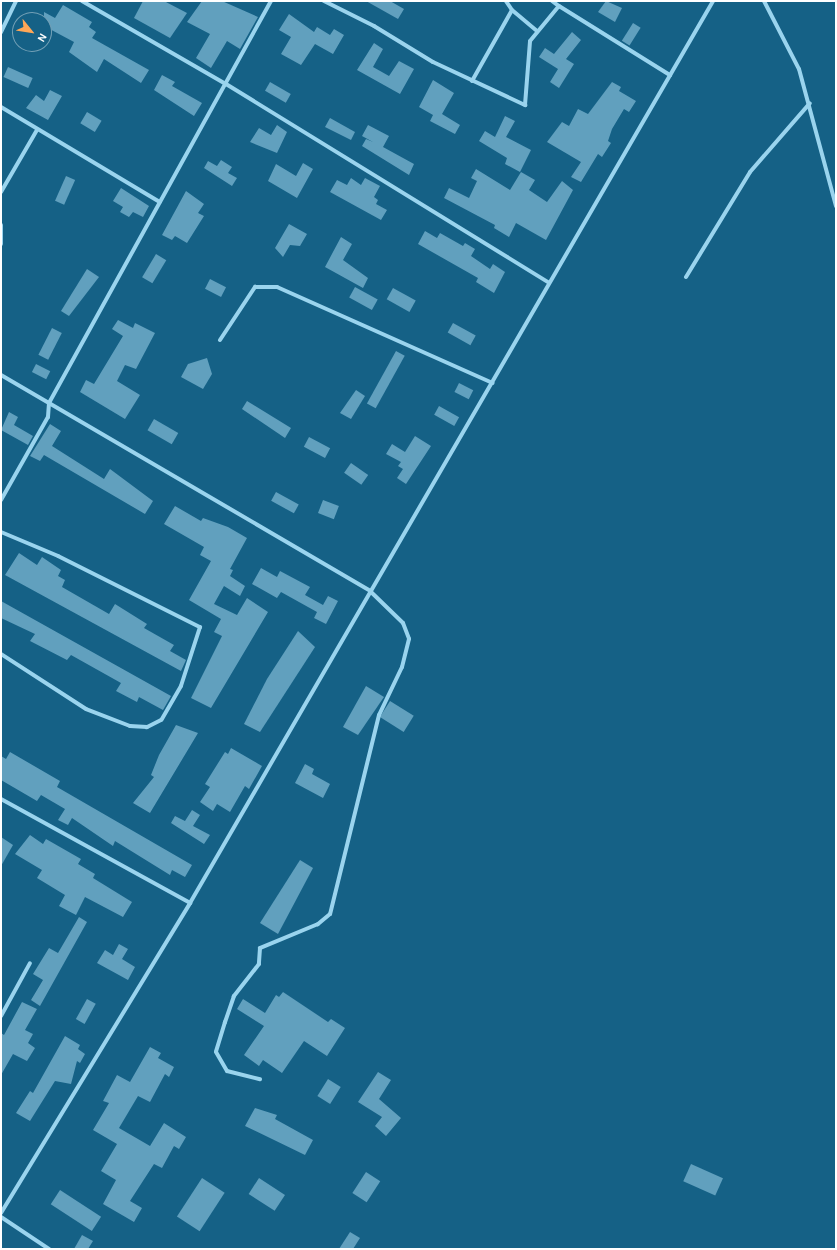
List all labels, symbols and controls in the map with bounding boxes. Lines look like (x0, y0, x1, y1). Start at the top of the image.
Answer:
north arrow (12, 12, 52, 52)
text: N (34, 31, 50, 44)

